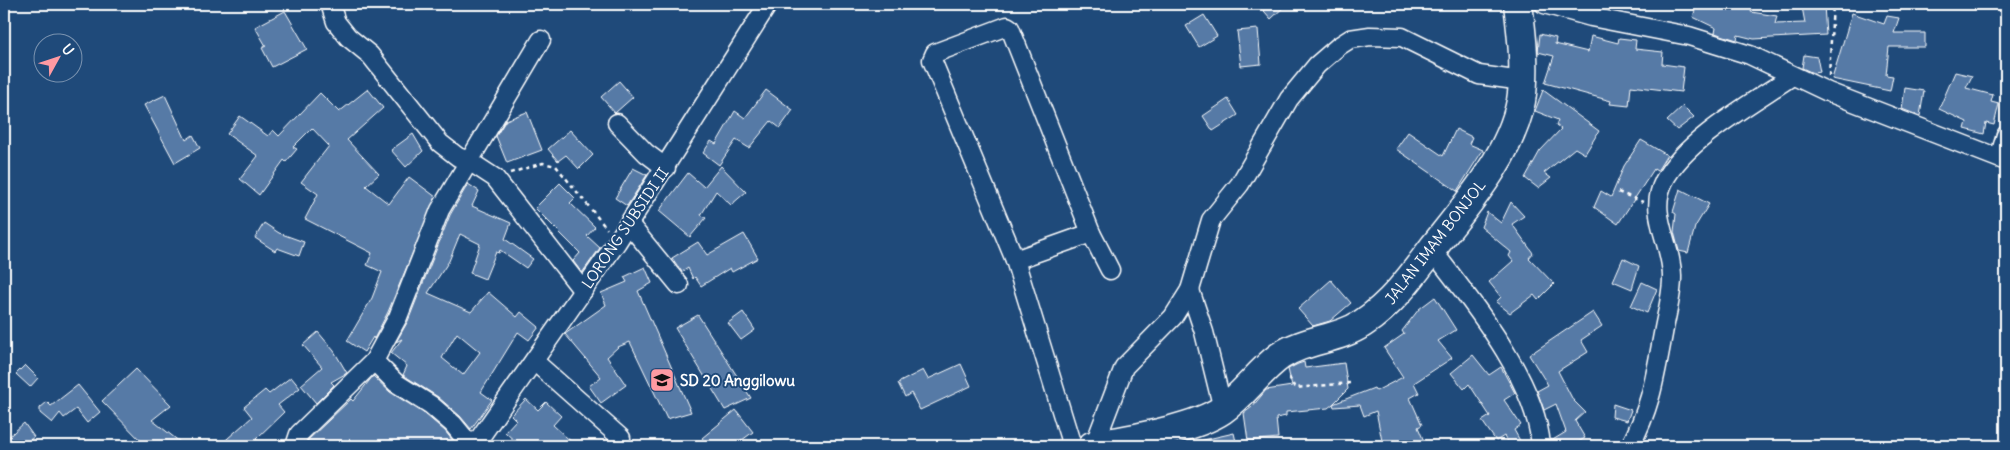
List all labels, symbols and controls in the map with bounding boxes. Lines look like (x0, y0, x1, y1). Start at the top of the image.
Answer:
north arrow (32, 32, 82, 82)
text: U (58, 40, 78, 59)
street label: LORONG SUBSIDI II (577, 164, 673, 292)
street label: JALAN IMAM BONJOL (1381, 176, 1489, 308)
school or university icon: SD 20 Anggilowu (649, 367, 675, 393)
place label: SD 20 Anggilowu (680, 371, 795, 391)

